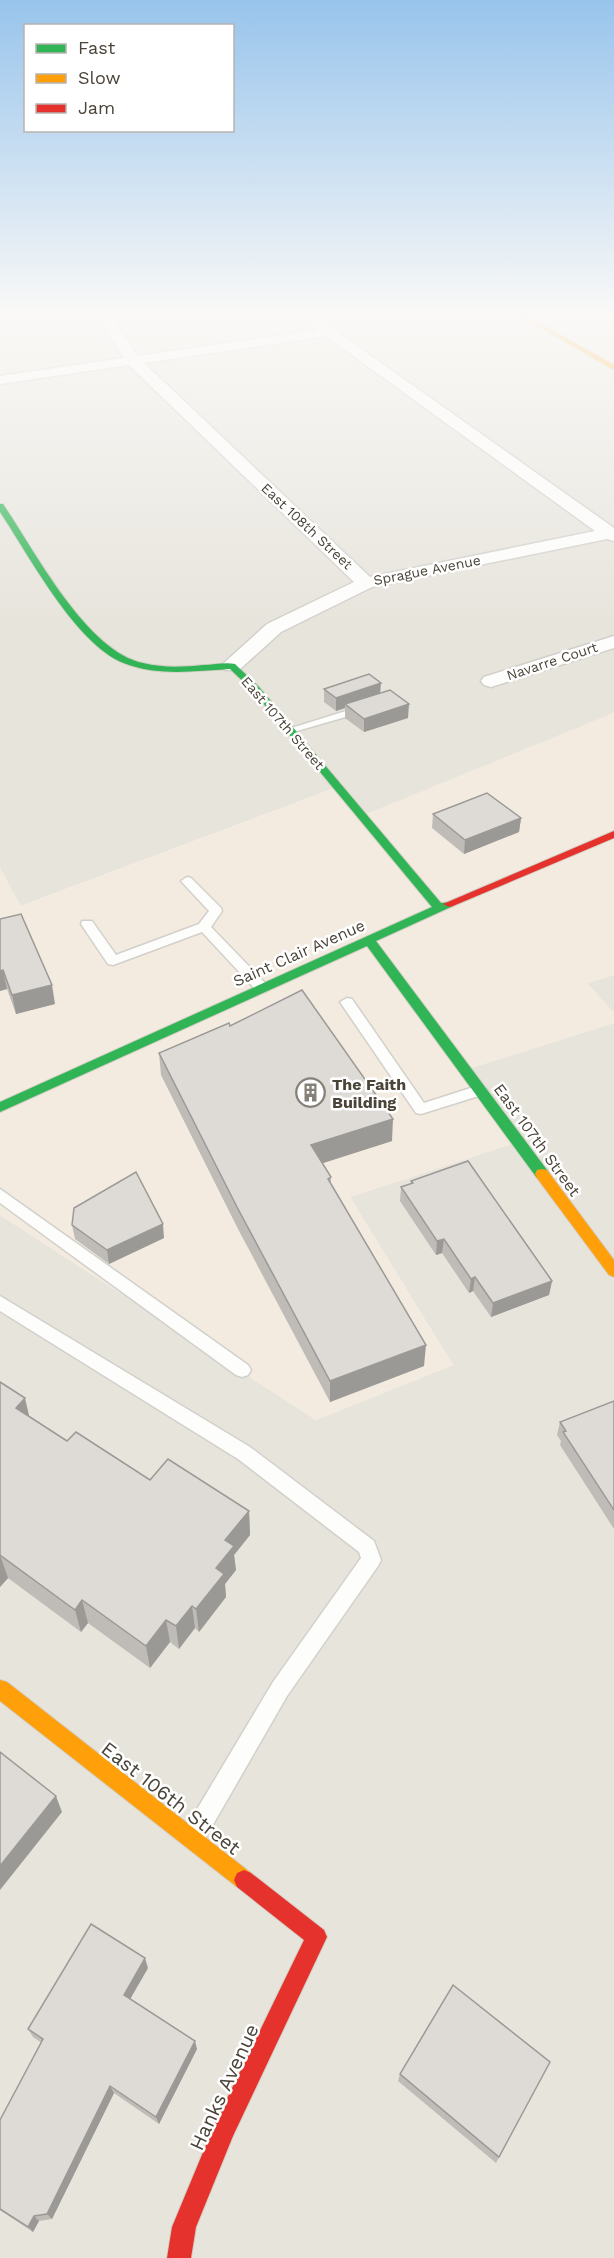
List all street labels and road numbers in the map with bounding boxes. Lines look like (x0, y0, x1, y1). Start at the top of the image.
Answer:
street label: East 108th Street (258, 480, 356, 572)
street label: Sprague Avenue (372, 552, 482, 588)
street label: Navarre Court (504, 639, 600, 683)
street label: East 107th Street (238, 673, 328, 773)
street label: Saint Clair Avenue (230, 915, 368, 991)
street label: East 107th Street (490, 1080, 584, 1200)
street label: East 106th Street (97, 1736, 246, 1860)
street label: Hanks Avenue (184, 2020, 264, 2154)

